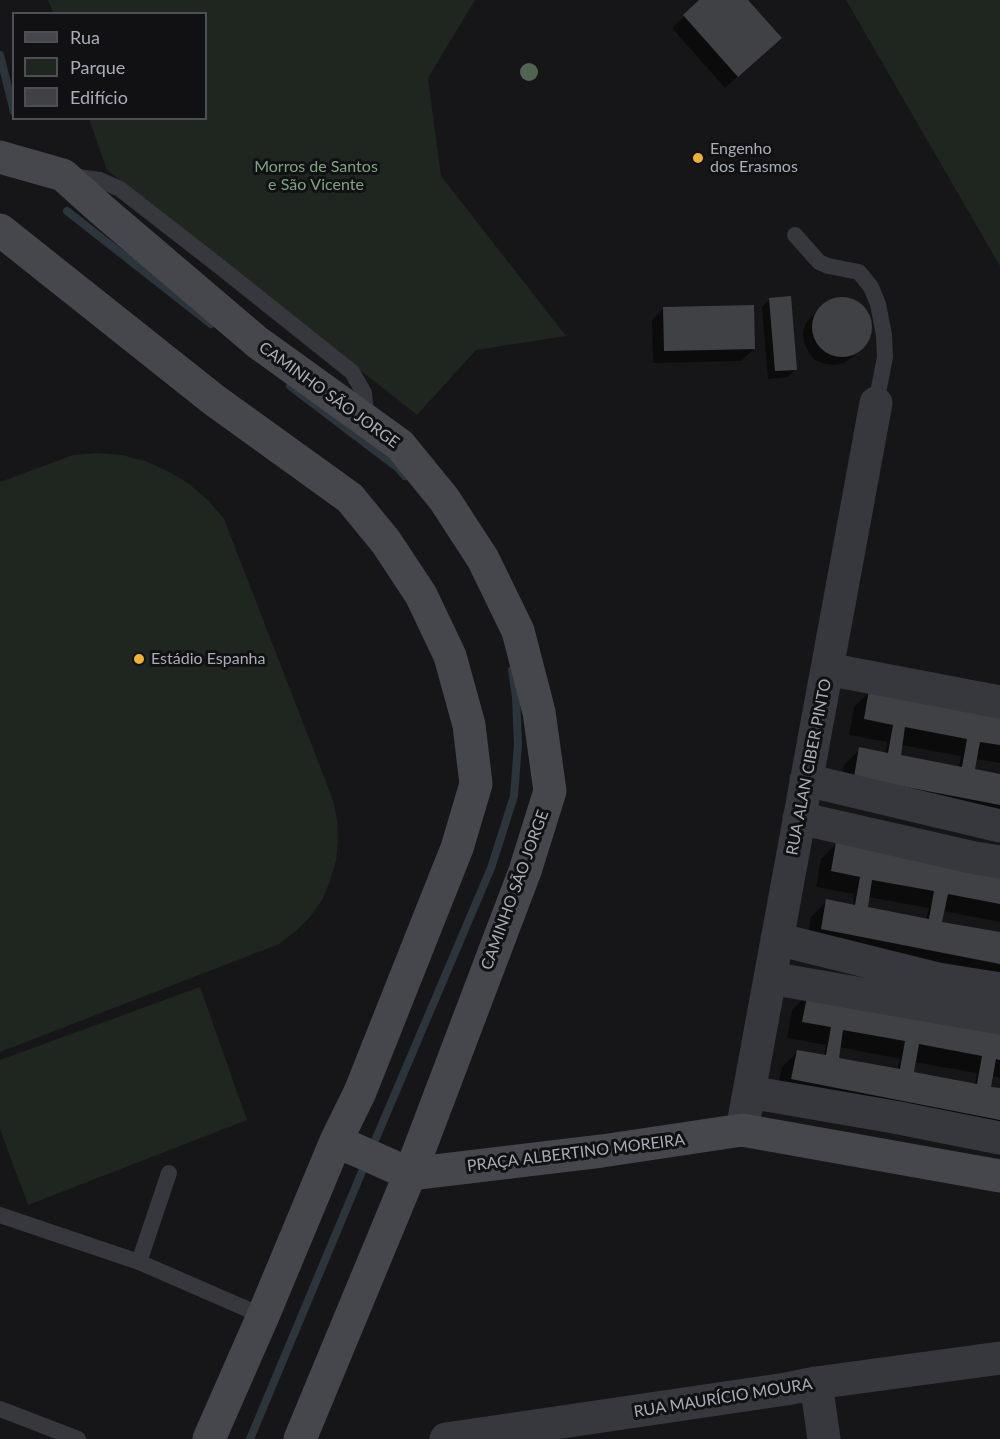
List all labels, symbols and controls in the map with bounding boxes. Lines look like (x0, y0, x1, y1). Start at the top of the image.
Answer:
legend (12, 12, 207, 120)
text: Rua (70, 26, 100, 48)
text: Parque (70, 56, 125, 78)
text: Edifício (70, 86, 128, 108)
place label: Engenho dos Erasmos (710, 139, 798, 177)
marker: Engenho dos Erasmos (691, 151, 705, 165)
park label: Morros de Santos e São Vicente (254, 157, 378, 195)
street label: CAMINHO SÃO JORGE (255, 338, 403, 452)
place label: Estádio Espanha (151, 649, 265, 669)
marker: Estádio Espanha (132, 652, 146, 666)
street label: RUA ALAN CIBER PINTO (782, 677, 836, 857)
street label: CAMINHO SÃO JORGE (477, 808, 553, 972)
street label: PRAÇA ALBERTINO MOREIRA (466, 1130, 686, 1176)
street label: RUA MAURÍCIO MOURA (632, 1374, 814, 1422)

